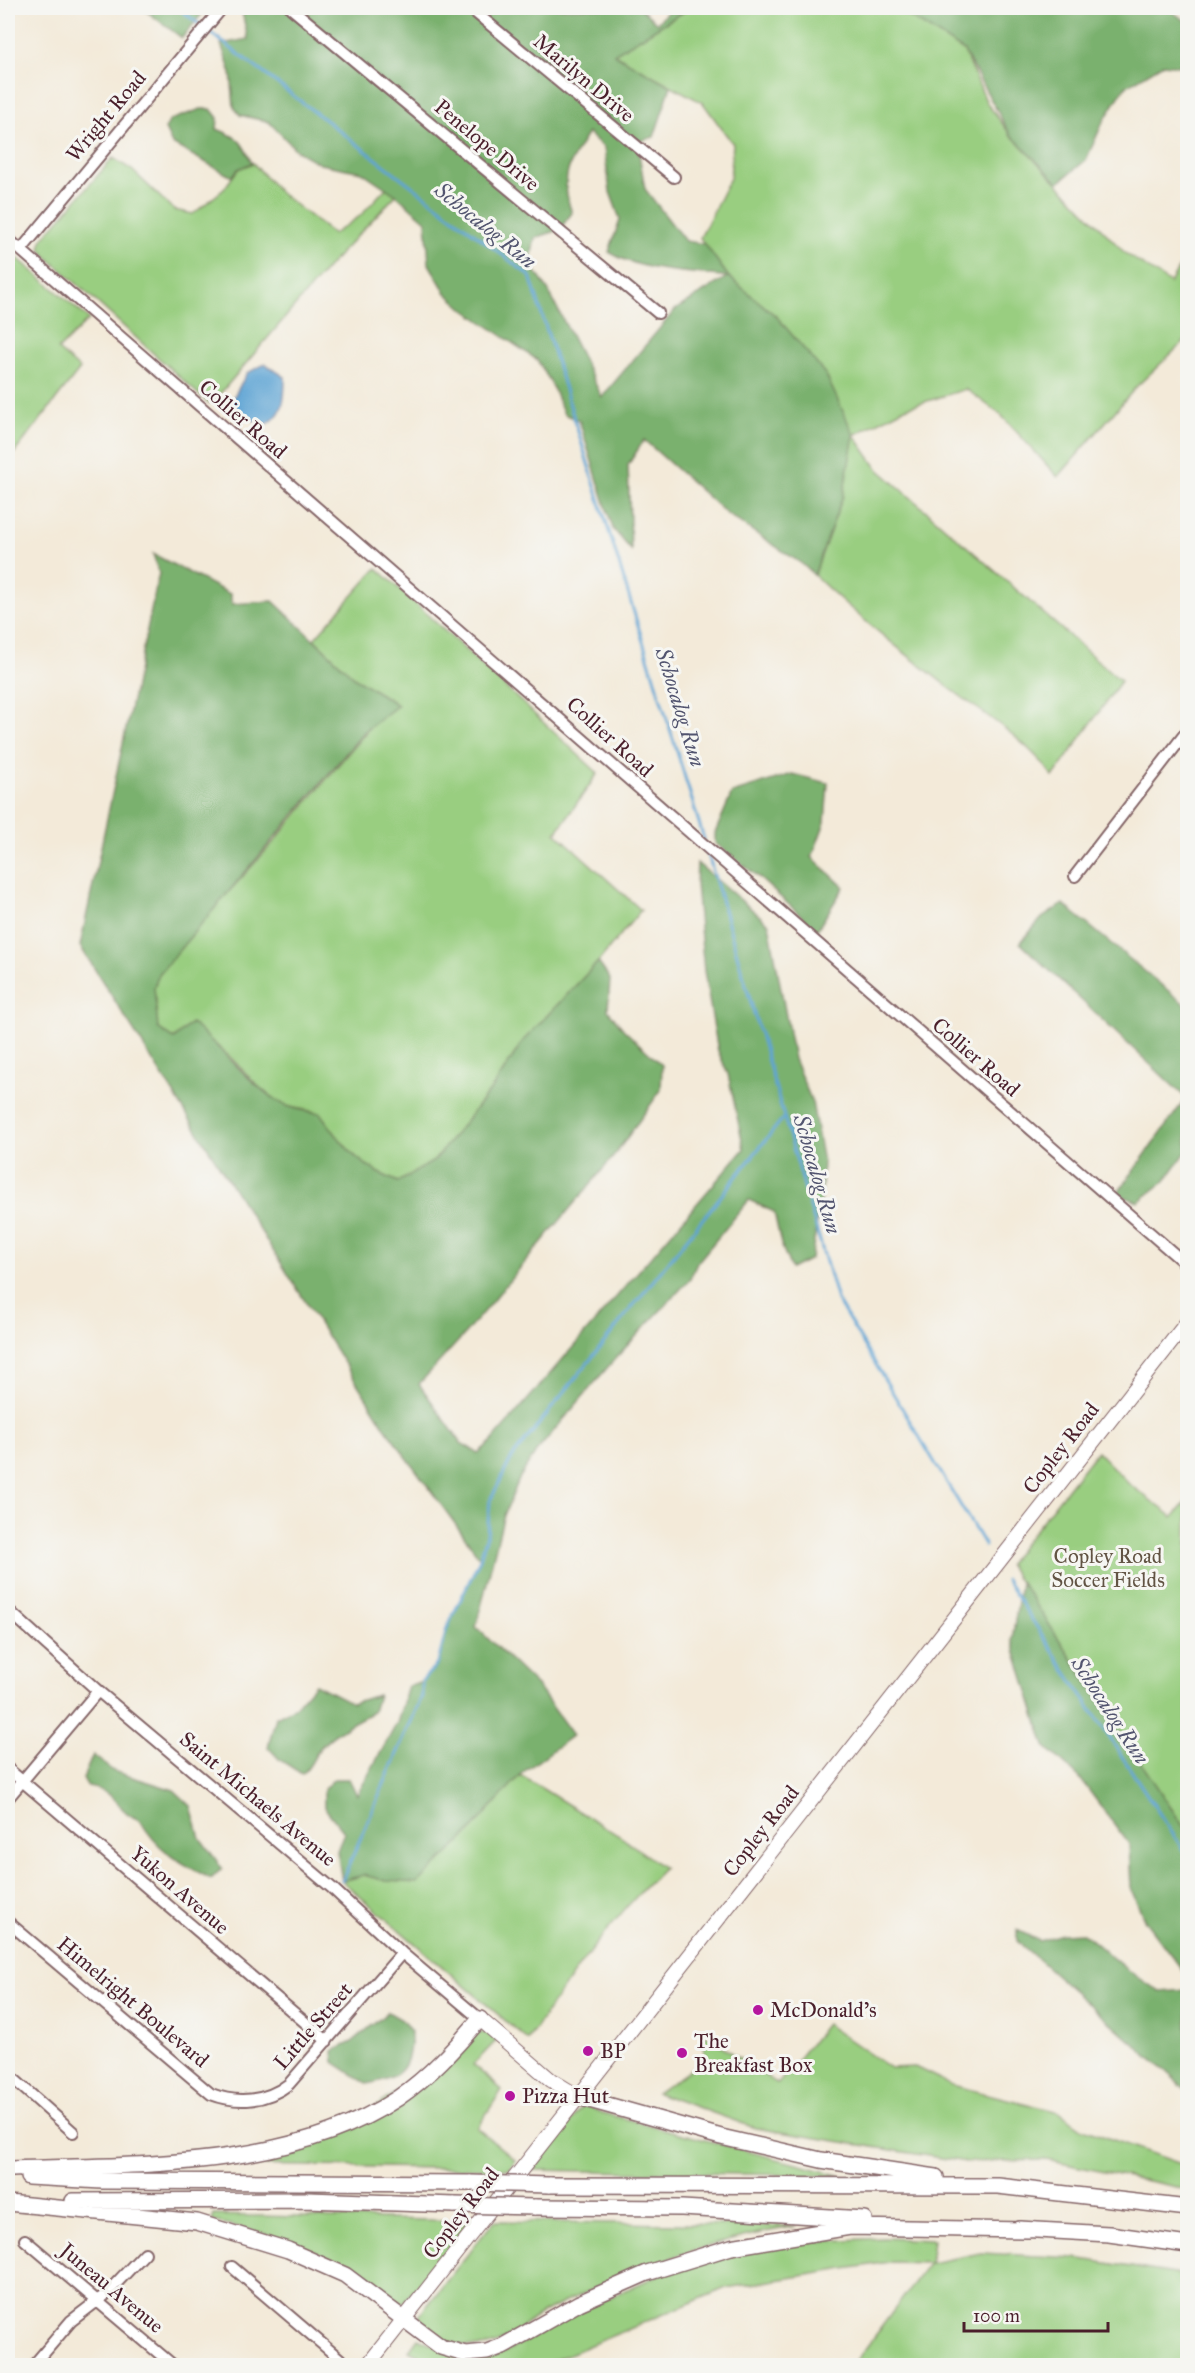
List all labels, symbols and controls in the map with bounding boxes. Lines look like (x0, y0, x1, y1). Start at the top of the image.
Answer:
street label: Marilyn Drive (528, 28, 640, 128)
street label: Wright Road (60, 65, 152, 167)
street label: Penelope Drive (429, 94, 545, 197)
water label: Schocalog Run (429, 176, 542, 275)
street label: Collier Road (194, 374, 293, 465)
water label: Schocalog Run (649, 643, 712, 770)
street label: Collier Road (561, 691, 659, 783)
street label: Collier Road (927, 1012, 1026, 1103)
water label: Schocalog Run (787, 1110, 848, 1237)
street label: Copley Road (1017, 1397, 1105, 1499)
park label: Copley Road Soccer Fields (1051, 1543, 1165, 1593)
water label: Schocalog Run (1065, 1651, 1156, 1770)
street label: Saint Michaels Avenue (174, 1726, 342, 1872)
street label: Copley Road (717, 1780, 805, 1882)
street label: Yukon Avenue (125, 1840, 235, 1940)
street label: Himelright Boulevard (52, 1931, 215, 2073)
street label: Little Street (268, 1977, 358, 2075)
place label: McDonald's (770, 1997, 877, 2023)
marker: McDonald's (751, 2003, 765, 2017)
place label: The Breakfast Box (694, 2028, 813, 2078)
place label: BP (600, 2038, 626, 2064)
marker: BP (581, 2044, 595, 2058)
marker: The Breakfast Box (675, 2046, 689, 2060)
place label: Pizza Hut (522, 2083, 610, 2109)
marker: Pizza Hut (503, 2089, 517, 2103)
street label: Copley Road (417, 2162, 505, 2264)
street label: Juneau Avenue (53, 2236, 169, 2339)
scale bar (964, 2295, 1108, 2333)
text: 100 m (973, 2305, 1020, 2327)

